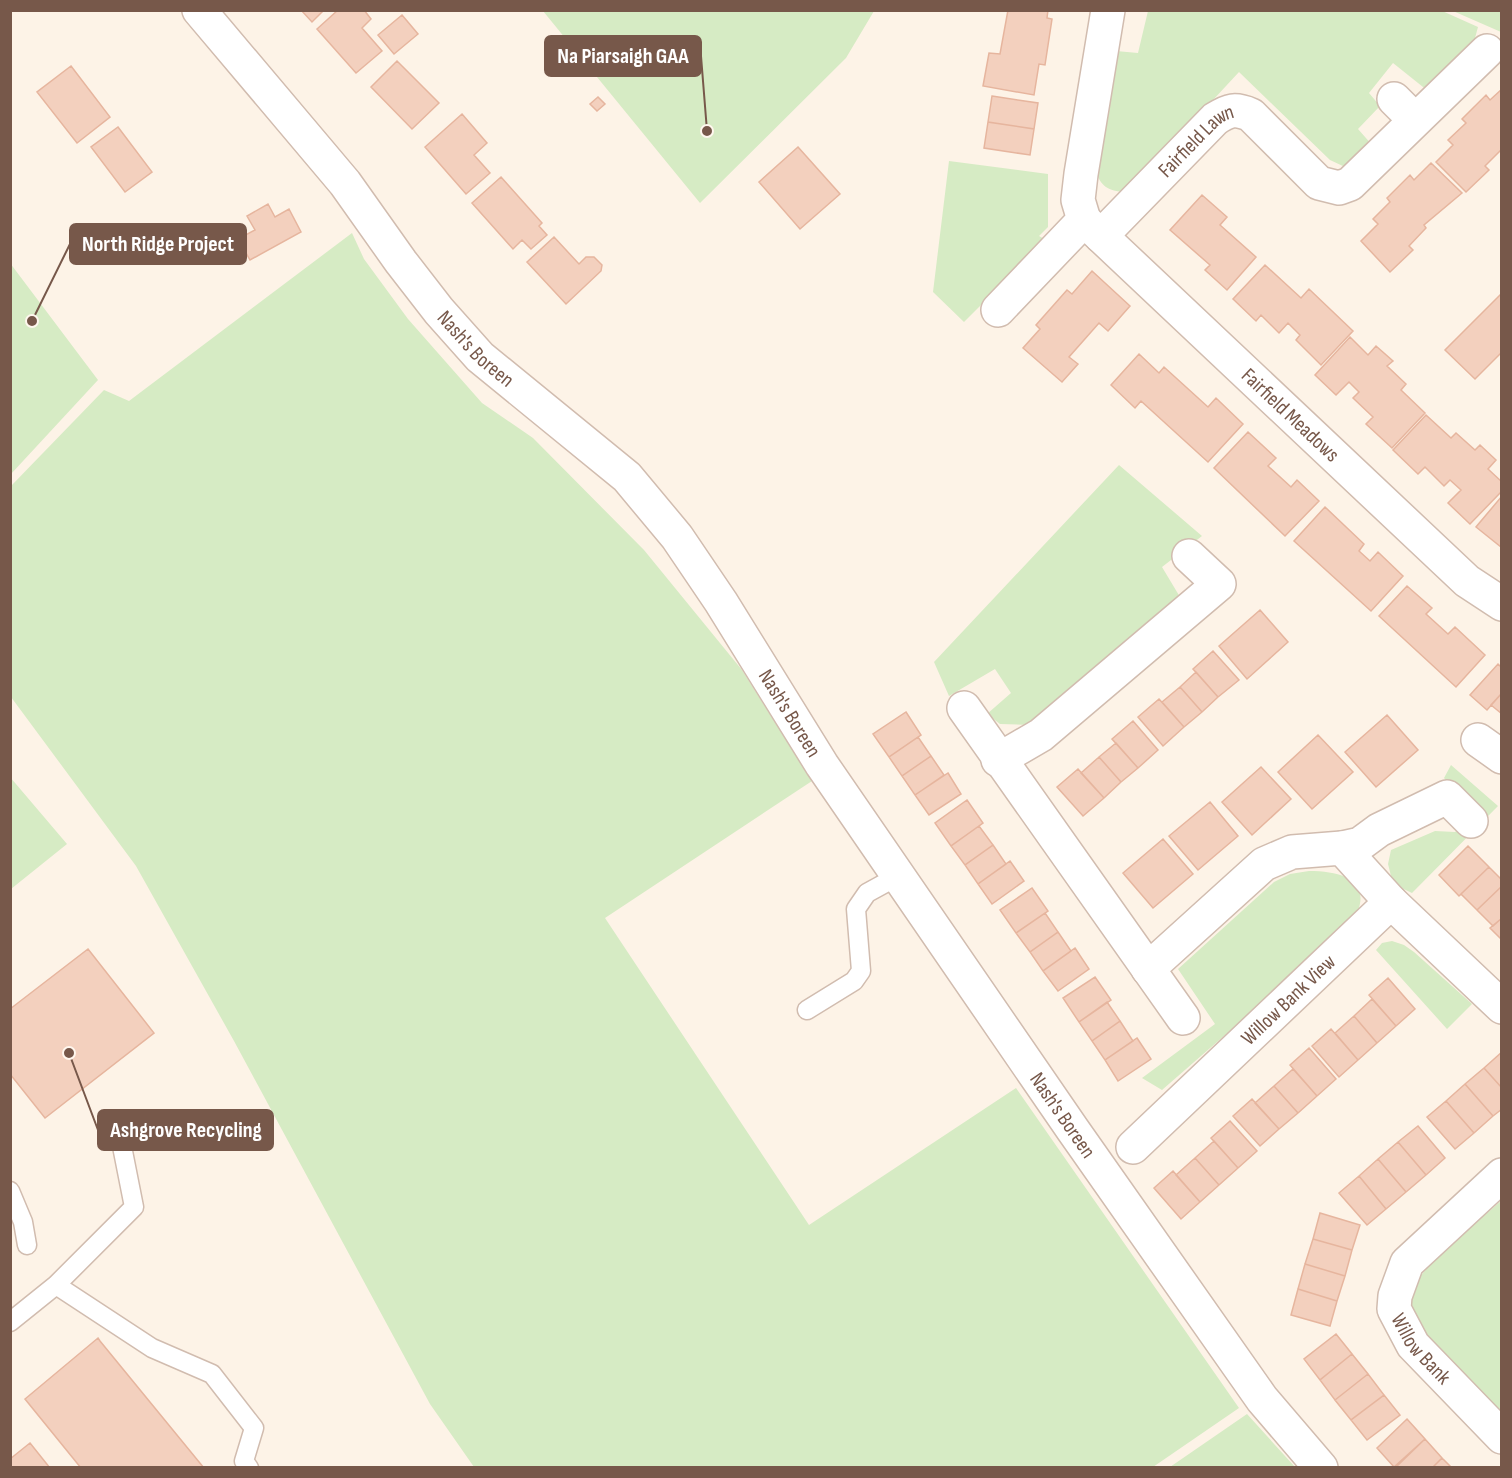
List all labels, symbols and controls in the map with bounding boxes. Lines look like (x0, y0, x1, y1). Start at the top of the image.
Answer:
callout: Na Piarsaigh GAA (545, 36, 701, 76)
text: Na Piarsaigh GAA (557, 43, 689, 70)
street label: Fairfield Lawn (1153, 99, 1237, 183)
callout: North Ridge Project (70, 224, 246, 264)
text: North Ridge Project (82, 231, 234, 258)
street label: Nash's Boreen (432, 306, 519, 393)
street label: Fairfield Meadows (1236, 363, 1344, 467)
street label: Nash's Boreen (753, 665, 826, 762)
street label: Willow Bank View (1236, 949, 1341, 1051)
street label: Nash's Boreen (1024, 1068, 1101, 1163)
callout: Ashgrove Recycling (98, 1110, 273, 1150)
text: Ashgrove Recycling (109, 1117, 262, 1144)
street label: Willow Bank (1386, 1309, 1456, 1390)

